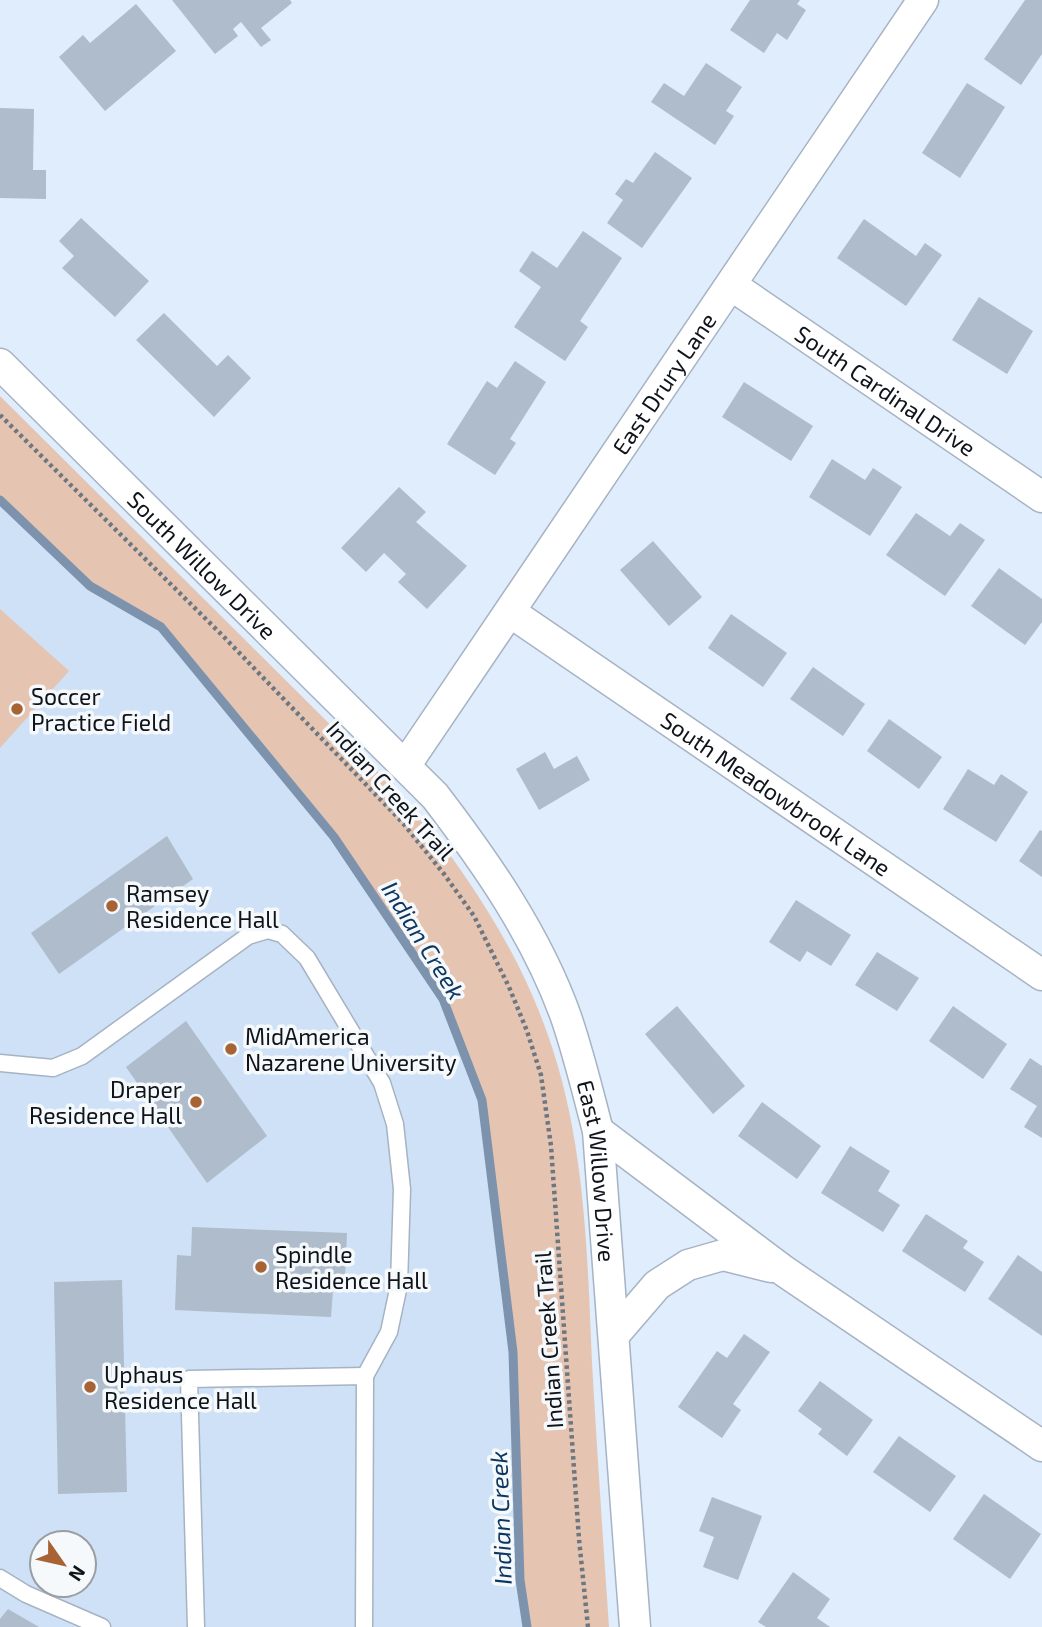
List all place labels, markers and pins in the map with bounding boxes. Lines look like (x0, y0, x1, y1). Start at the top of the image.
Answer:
place label: Soccer Practice Field (31, 682, 171, 736)
marker: Soccer Practice Field (9, 701, 25, 717)
place label: Ramsey Residence Hall (126, 879, 279, 933)
marker: Ramsey Residence Hall (104, 898, 120, 914)
place label: MidAmerica Nazarene University (245, 1022, 457, 1076)
marker: MidAmerica Nazarene University (223, 1041, 239, 1057)
place label: Draper Residence Hall (29, 1075, 182, 1129)
marker: Draper Residence Hall (188, 1094, 204, 1110)
place label: Spindle Residence Hall (275, 1240, 428, 1294)
marker: Spindle Residence Hall (253, 1259, 269, 1275)
place label: Uphaus Residence Hall (104, 1360, 257, 1414)
marker: Uphaus Residence Hall (82, 1379, 98, 1395)

